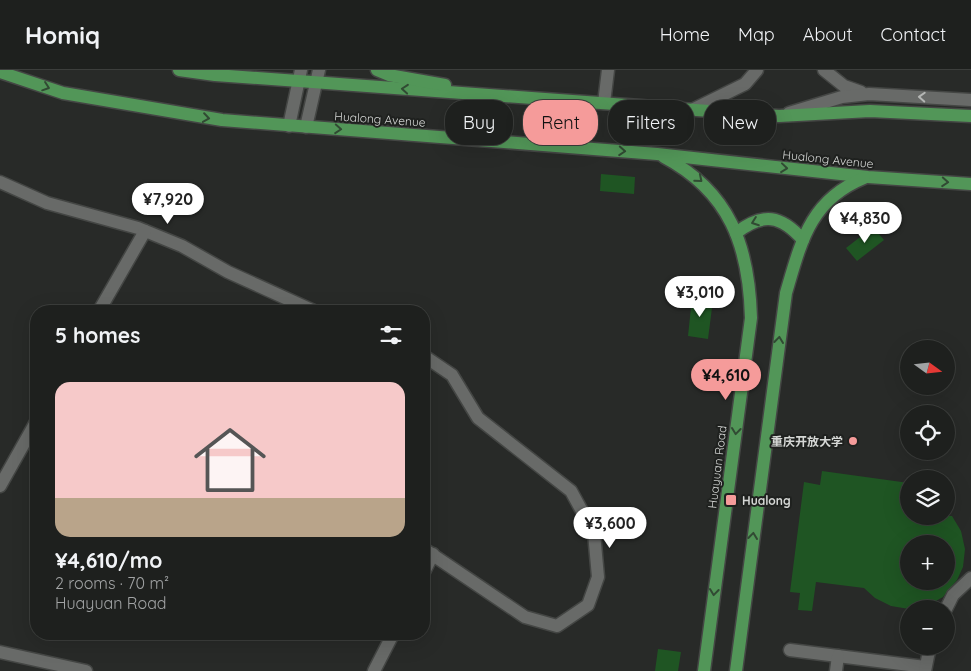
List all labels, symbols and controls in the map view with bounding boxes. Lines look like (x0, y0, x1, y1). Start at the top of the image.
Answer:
text: Homiq (25, 20, 100, 50)
text: Home (660, 23, 710, 46)
text: Map (738, 23, 775, 46)
text: About (803, 23, 853, 46)
text: Contact (881, 23, 946, 46)
one-way arrow (41, 81, 50, 91)
one-way arrow (401, 84, 409, 95)
one-way arrow (918, 91, 926, 102)
chip: Buy (445, 100, 513, 145)
chip: Rent (523, 100, 598, 145)
chip: Filters (608, 100, 694, 145)
chip: New (704, 100, 776, 145)
street label: Hualong Avenue (334, 108, 426, 130)
one-way arrow (201, 112, 210, 122)
one-way arrow (334, 123, 342, 134)
one-way arrow (618, 146, 626, 157)
street label: Hualong Avenue (782, 147, 874, 171)
one-way arrow (780, 162, 788, 173)
one-way arrow (693, 174, 702, 183)
one-way arrow (942, 176, 950, 187)
pin: ¥7,920 (127, 182, 209, 225)
text: ¥7,920 (143, 189, 193, 209)
pin: ¥4,830 (824, 202, 906, 244)
text: ¥4,830 (840, 208, 890, 228)
one-way arrow (751, 216, 760, 226)
pin: ¥3,010 (659, 276, 741, 318)
text: ¥3,010 (676, 282, 724, 302)
icon: filters (377, 321, 405, 349)
text: 5 homes (55, 322, 140, 348)
one-way arrow (773, 336, 784, 344)
north arrow (900, 340, 955, 395)
map controls (900, 340, 955, 655)
pin: ¥4,610 (685, 358, 767, 401)
text: ¥4,610 (702, 365, 750, 385)
button: locate (900, 405, 955, 460)
icon: home (185, 415, 275, 505)
street label: Huayuan Road (704, 425, 730, 509)
one-way arrow (731, 427, 741, 436)
place label: 重庆开放大学 (771, 434, 843, 449)
marker: 重庆开放大学 (847, 435, 859, 447)
button: layers (900, 470, 955, 525)
marker: Hualong (724, 493, 738, 507)
place label: Hualong (742, 493, 791, 508)
pin: ¥3,600 (569, 506, 651, 549)
text: ¥3,600 (584, 513, 636, 533)
one-way arrow (748, 532, 758, 540)
button: + (900, 535, 955, 590)
text: ¥4,610/mo (55, 547, 162, 573)
text: 2 rooms · 70 m² (55, 573, 169, 593)
one-way arrow (710, 588, 720, 597)
text: Huayuan Road (55, 593, 167, 613)
button: − (900, 600, 955, 655)

